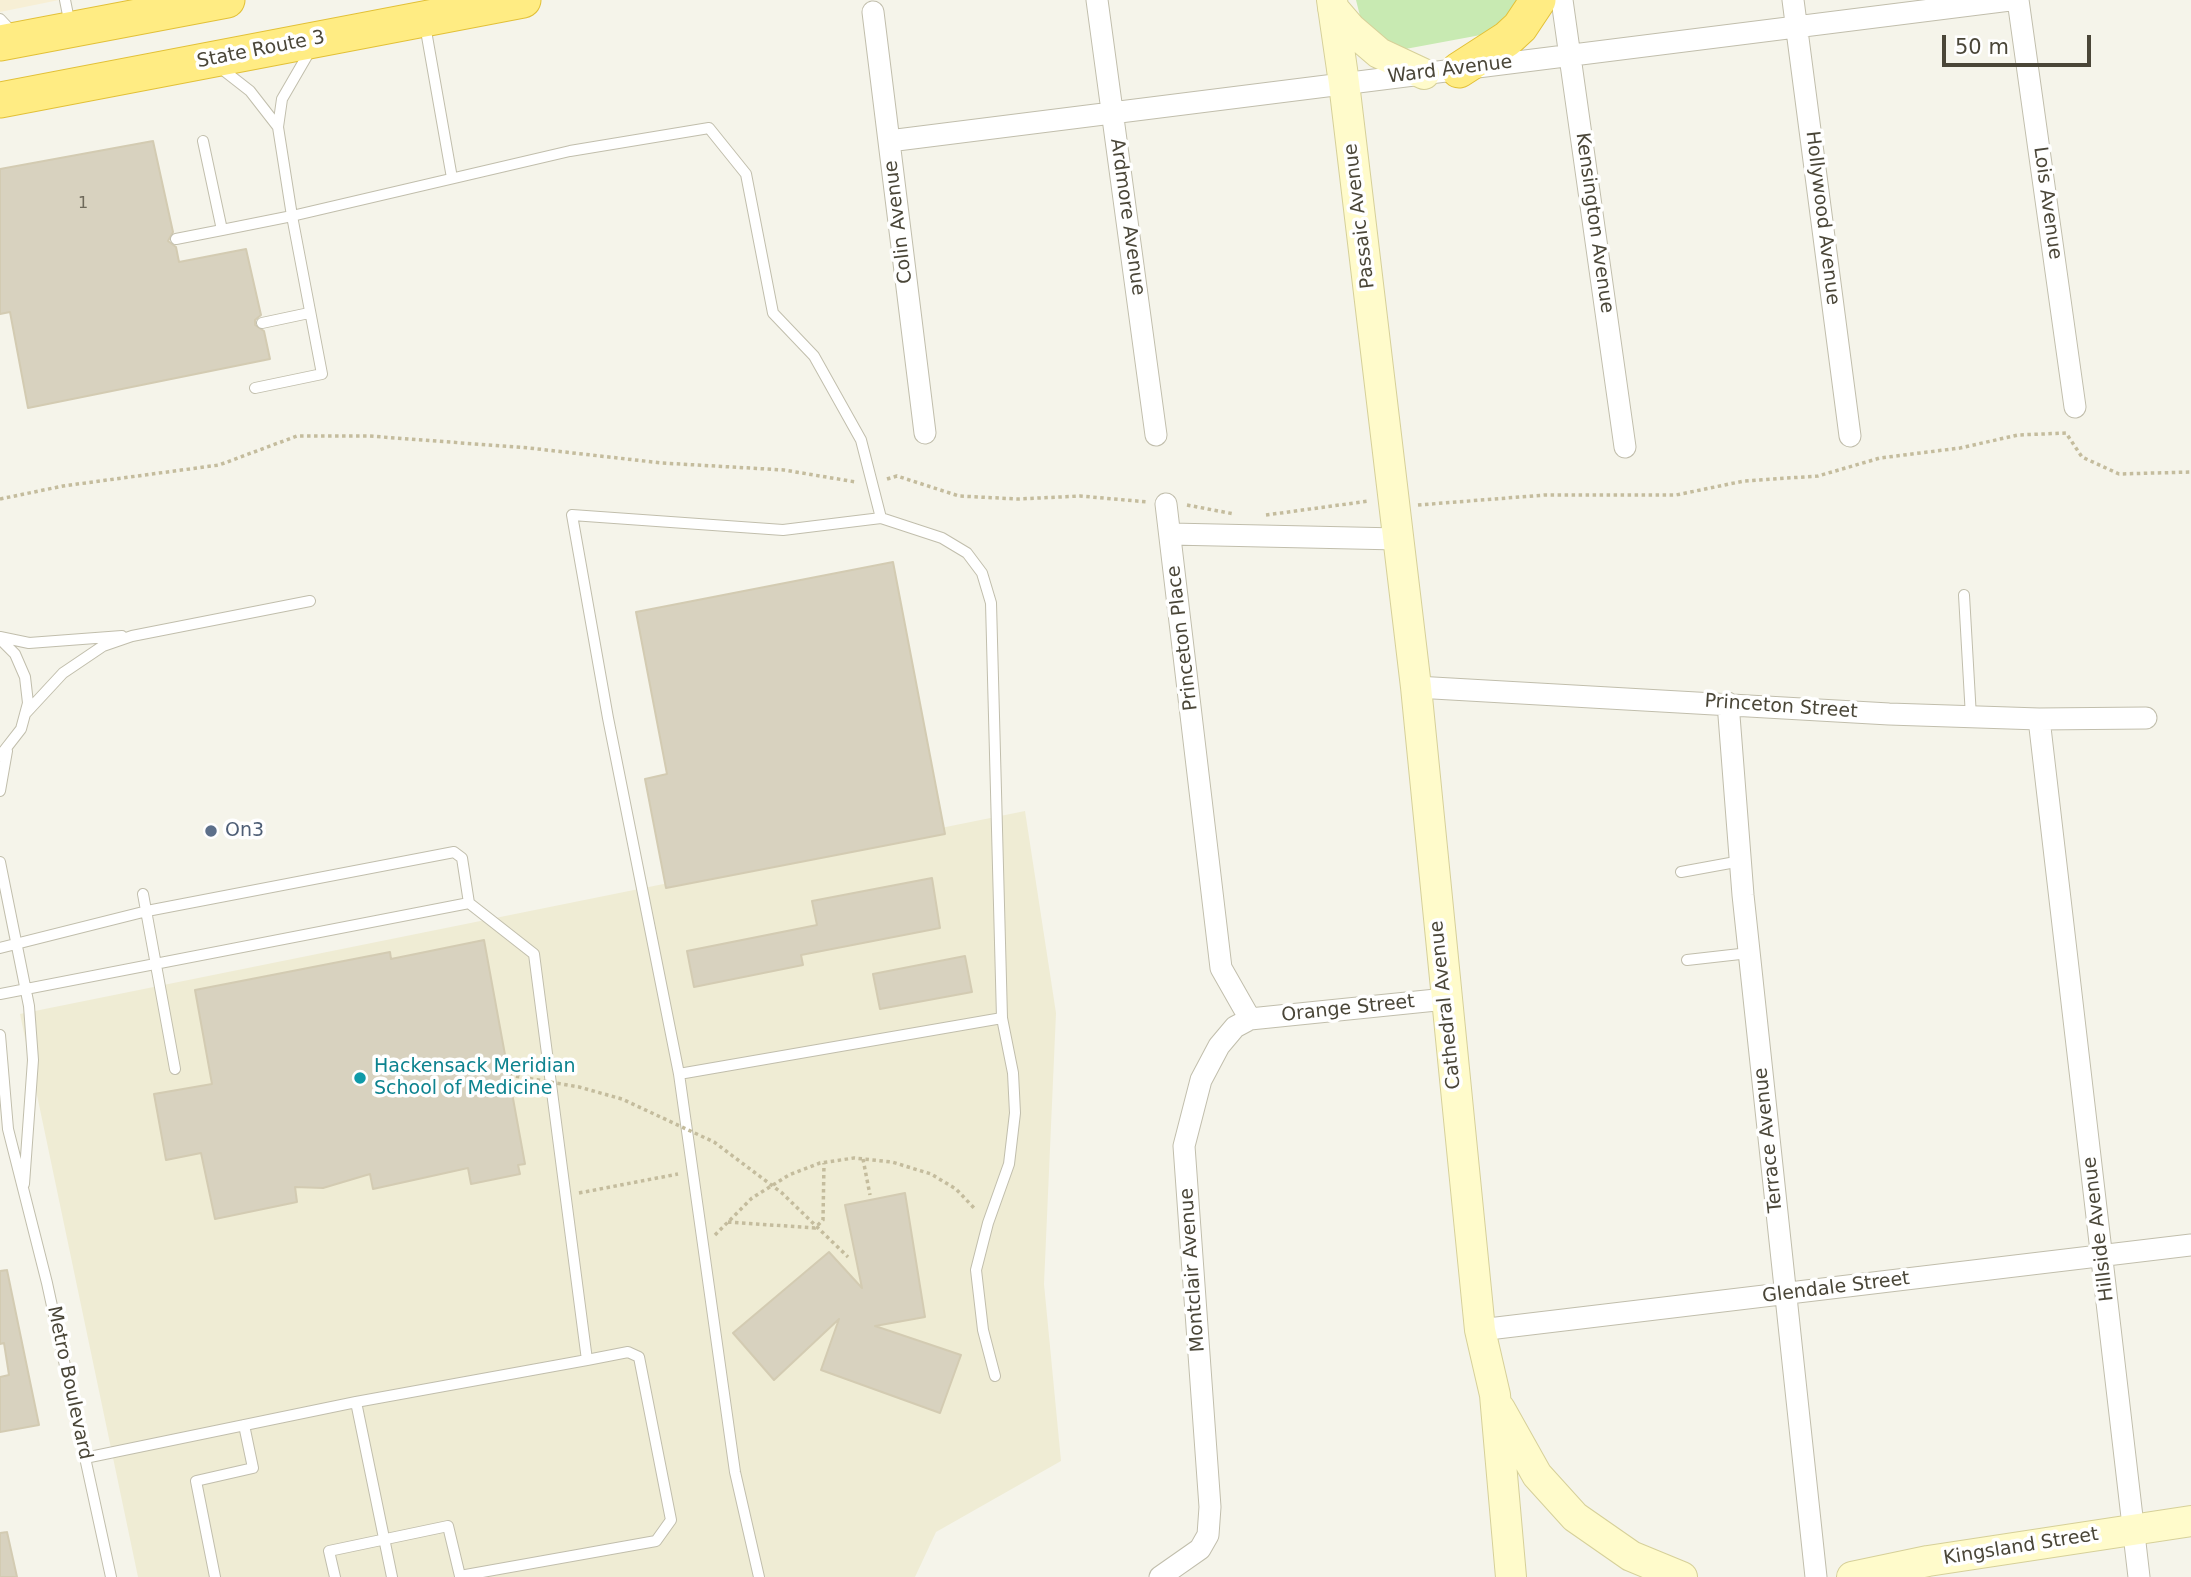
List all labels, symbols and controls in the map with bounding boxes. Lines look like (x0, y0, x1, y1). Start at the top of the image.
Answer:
scale bar (1946, 21, 2095, 65)
street label: State Route 3 (195, 26, 327, 74)
text: 50 m (1955, 35, 2009, 59)
street label: Ward Avenue (1386, 51, 1514, 89)
street label: Hollywood Avenue (1800, 130, 1844, 306)
street label: Kensington Avenue (1570, 131, 1618, 315)
street label: Ardmore Avenue (1105, 137, 1149, 297)
street label: Passaic Avenue (1340, 142, 1380, 290)
street label: Lois Avenue (2028, 145, 2066, 261)
street label: Colin Avenue (880, 159, 918, 285)
house number: 1 (78, 194, 88, 214)
street label: Princeton Place (1163, 564, 1203, 712)
street label: Princeton Street (1704, 690, 1858, 724)
place label: On3 (225, 820, 264, 842)
marker: On3 (203, 823, 219, 839)
street label: Cathedral Avenue (1426, 920, 1466, 1090)
street label: Orange Street (1280, 991, 1416, 1027)
place label: Hackensack Meridian School of Medicine (374, 1056, 576, 1100)
street label: Terrace Avenue (1750, 1066, 1788, 1214)
marker: Hackensack Meridian School of Medicine (352, 1070, 368, 1086)
street label: Hillside Avenue (2079, 1155, 2119, 1303)
street label: Montclair Avenue (1176, 1187, 1210, 1353)
street label: Glendale Street (1761, 1268, 1911, 1308)
street label: Metro Boulevard (42, 1304, 96, 1462)
street label: Kingsland Street (1942, 1523, 2100, 1571)

